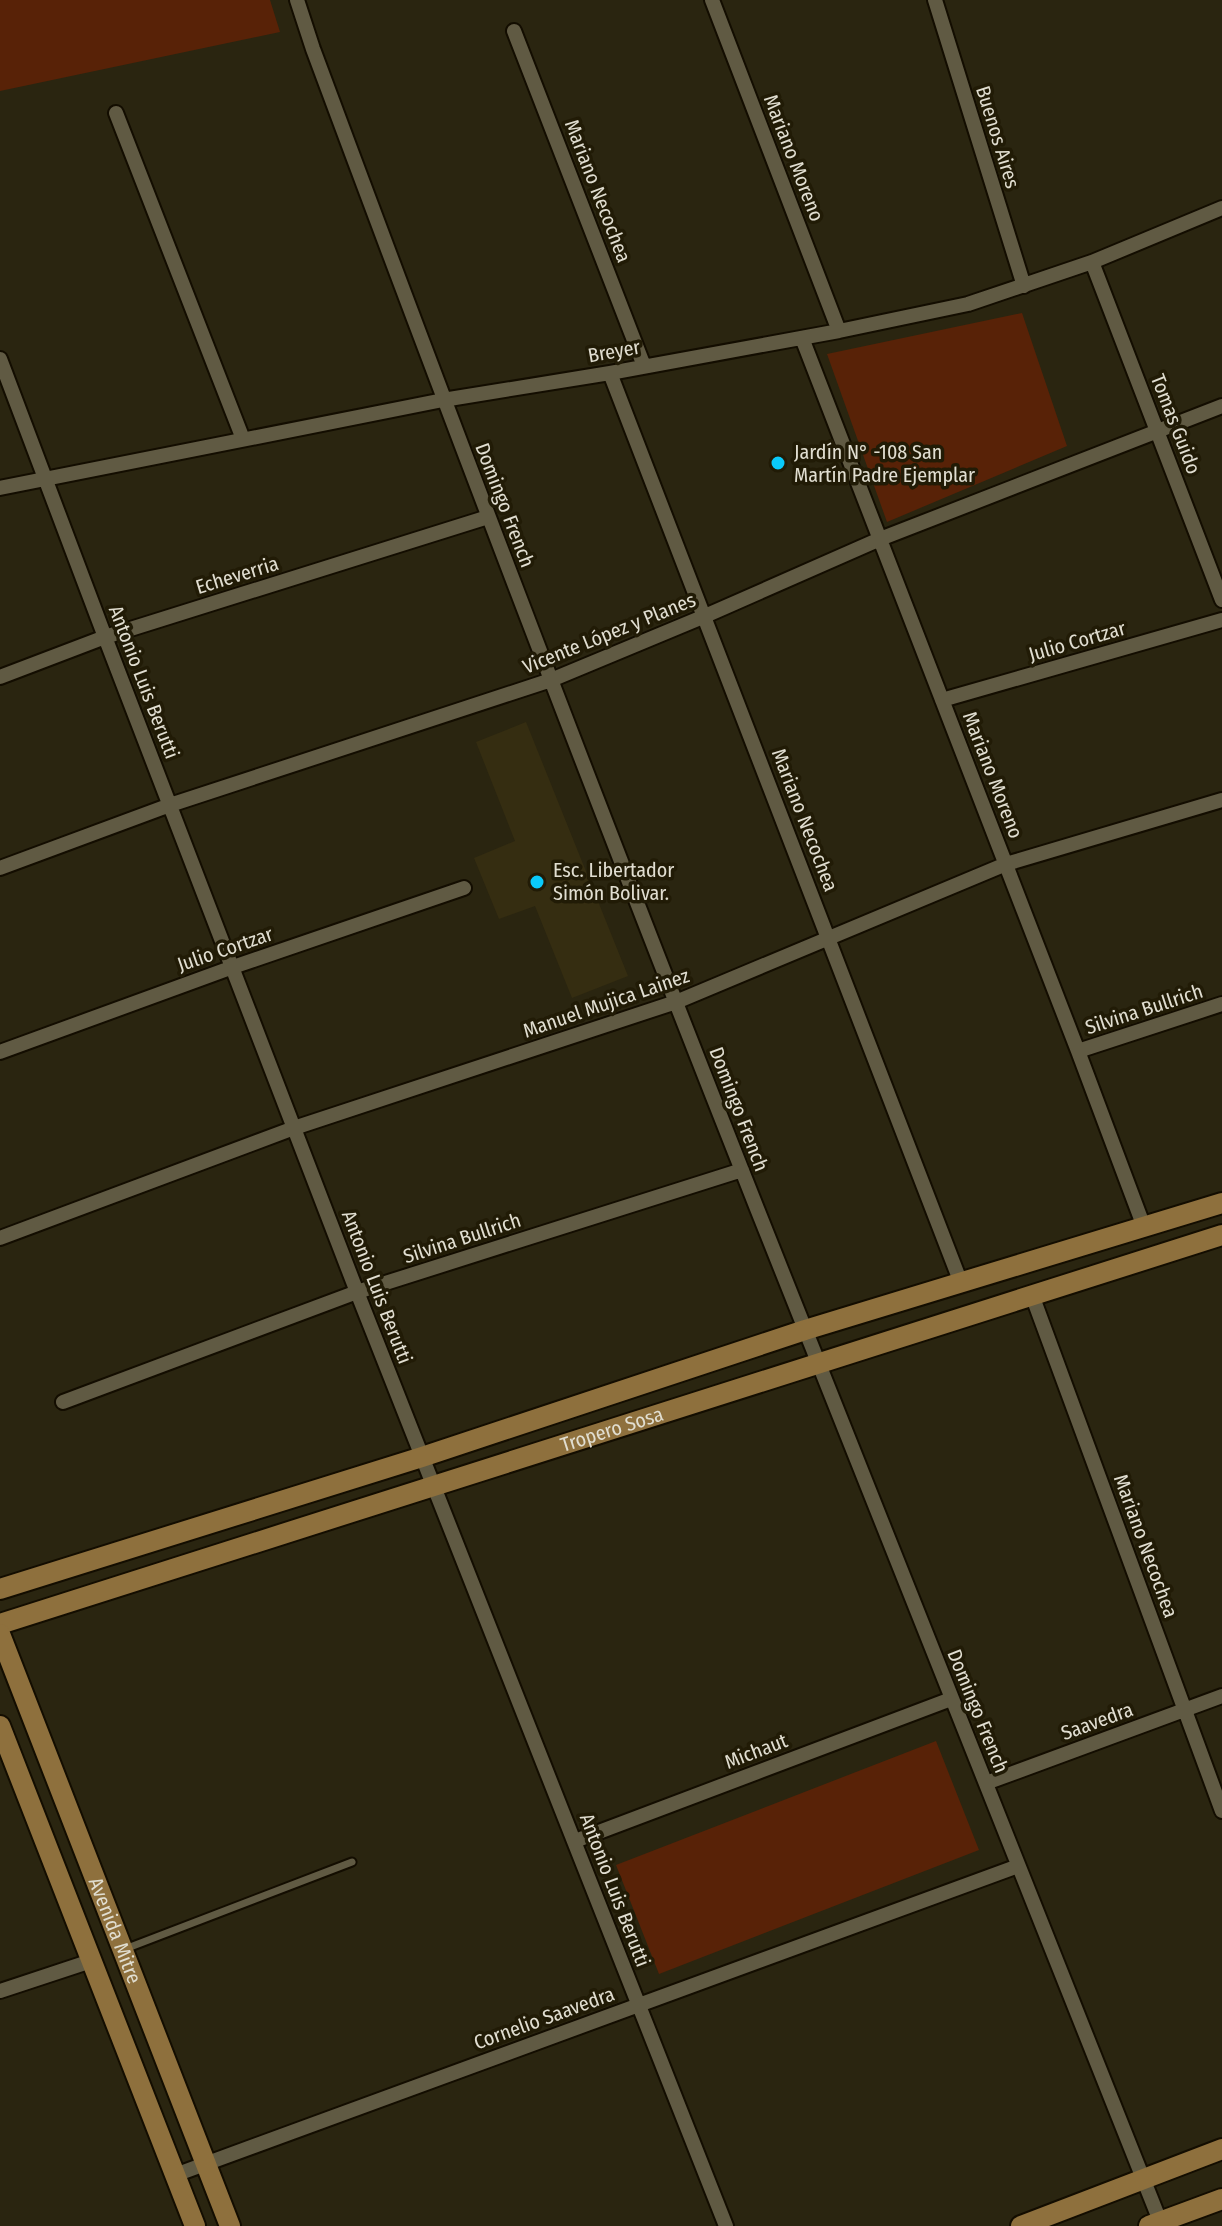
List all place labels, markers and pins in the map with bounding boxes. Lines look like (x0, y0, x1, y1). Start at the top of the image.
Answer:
place label: Jardín N° -108 San Martín Padre Ejemplar (794, 440, 975, 487)
marker: Jardín N° -108 San Martín Padre Ejemplar (769, 454, 787, 472)
place label: Esc. Libertador Simón Bolivar. (553, 858, 674, 905)
marker: Esc. Libertador Simón Bolivar. (528, 873, 546, 891)

